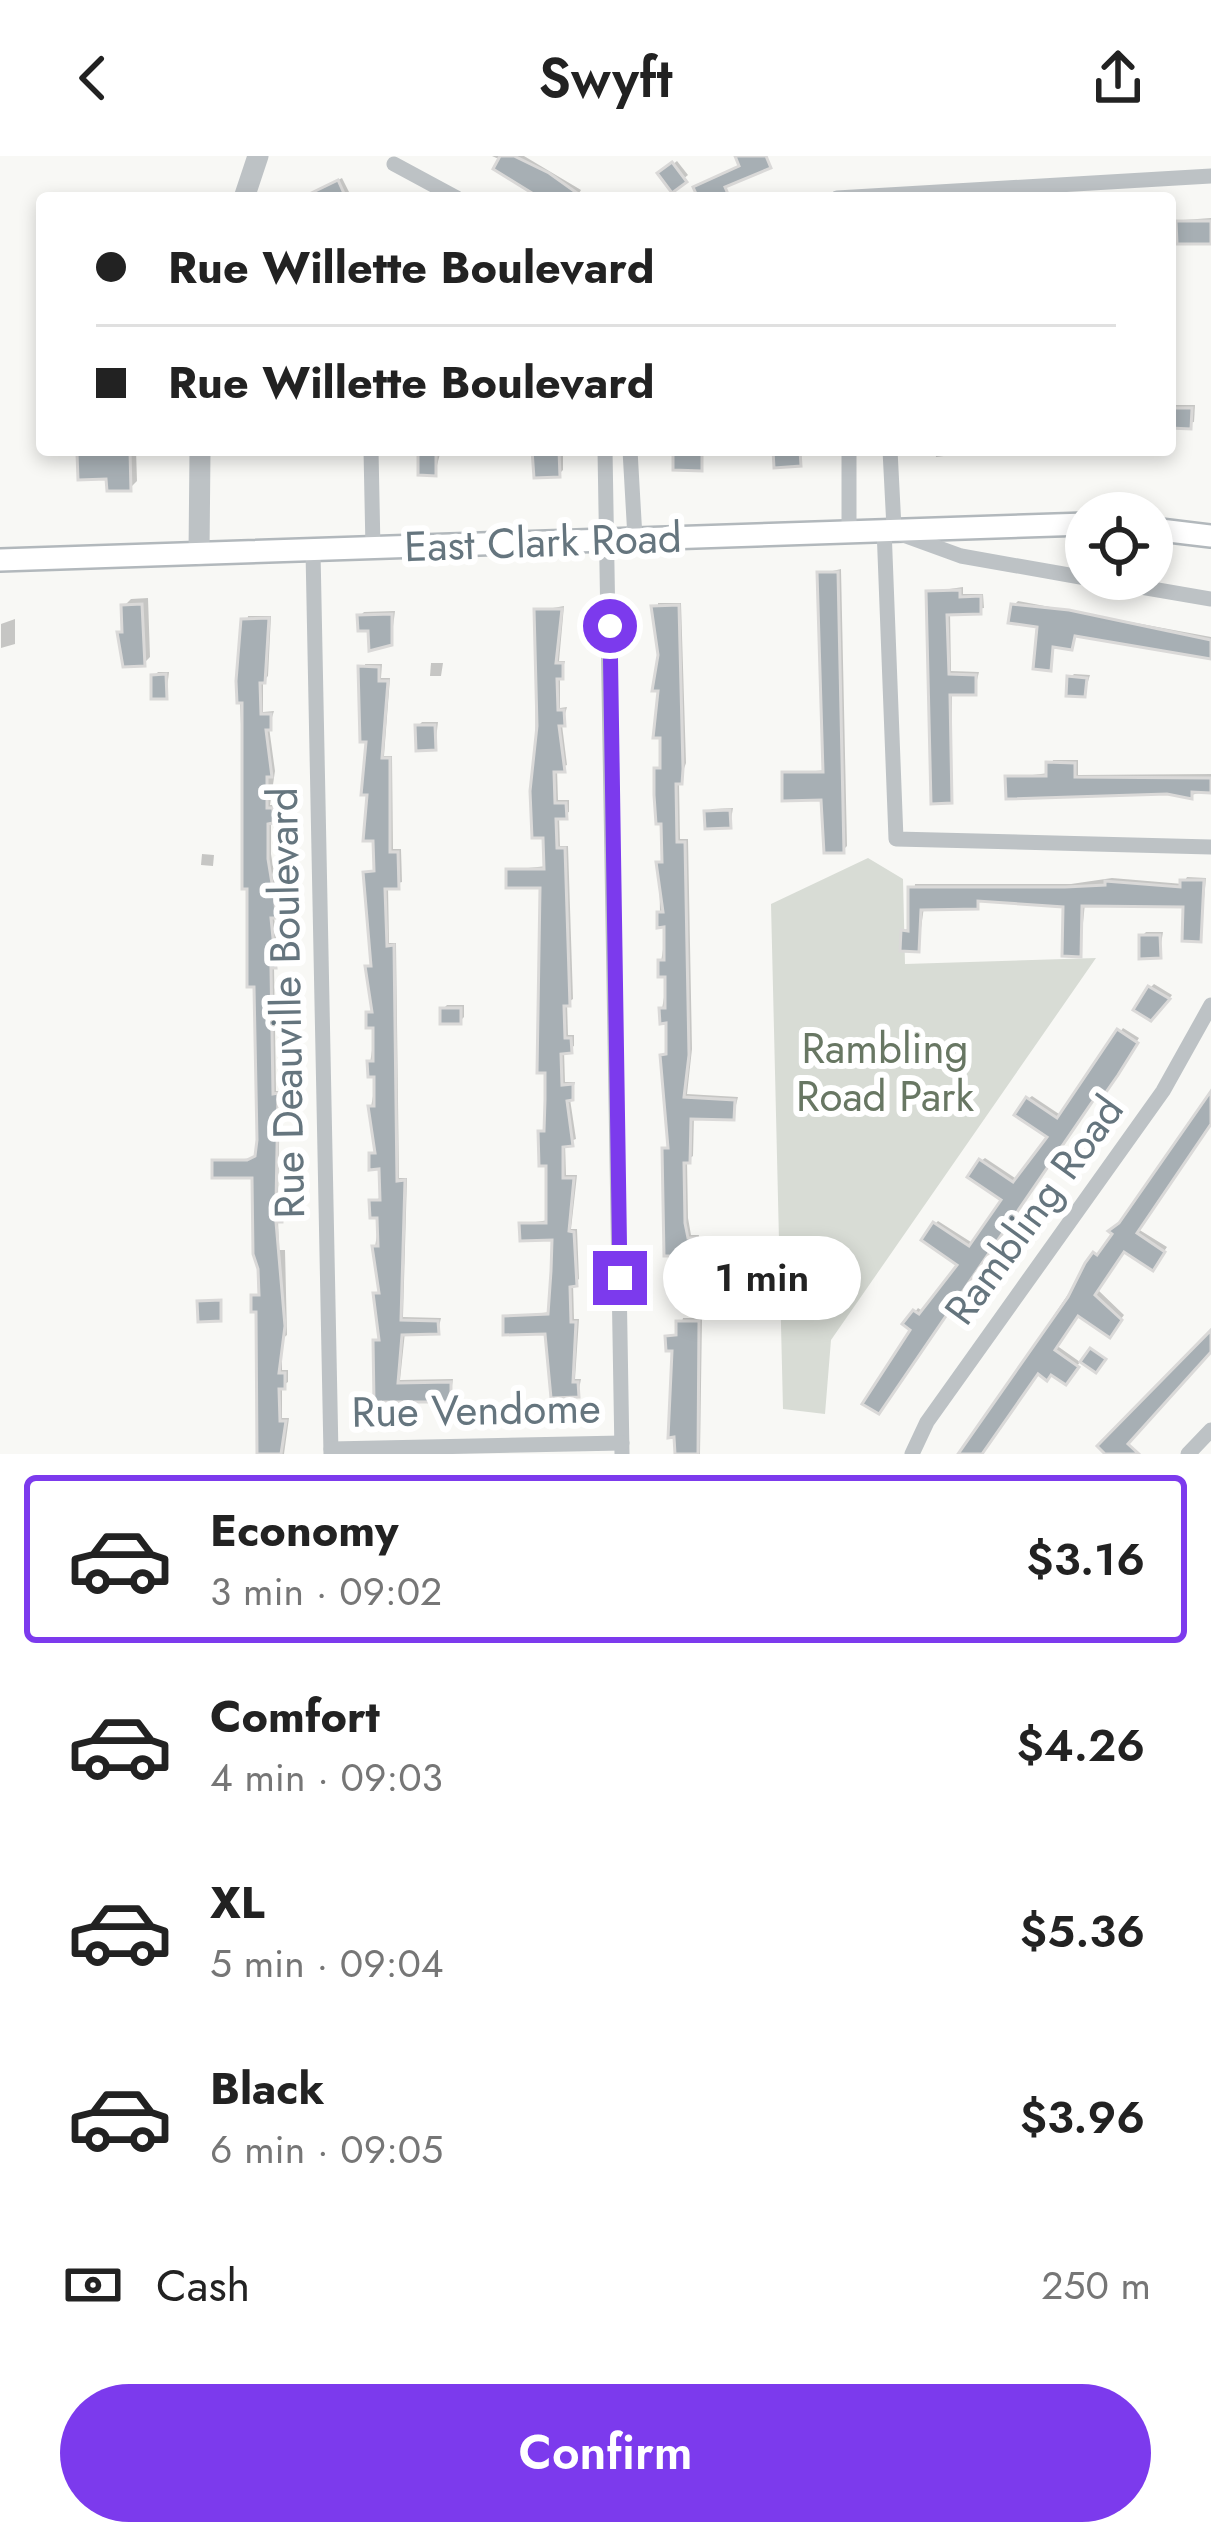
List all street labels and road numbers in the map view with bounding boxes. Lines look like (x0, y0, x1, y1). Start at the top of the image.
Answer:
street label: East Clark Road (403, 507, 683, 577)
street label: Rue Deauville Boulevard (252, 787, 320, 1219)
street label: Rambling Road (930, 1083, 1138, 1337)
street label: Rue Vendome (351, 1377, 601, 1443)

